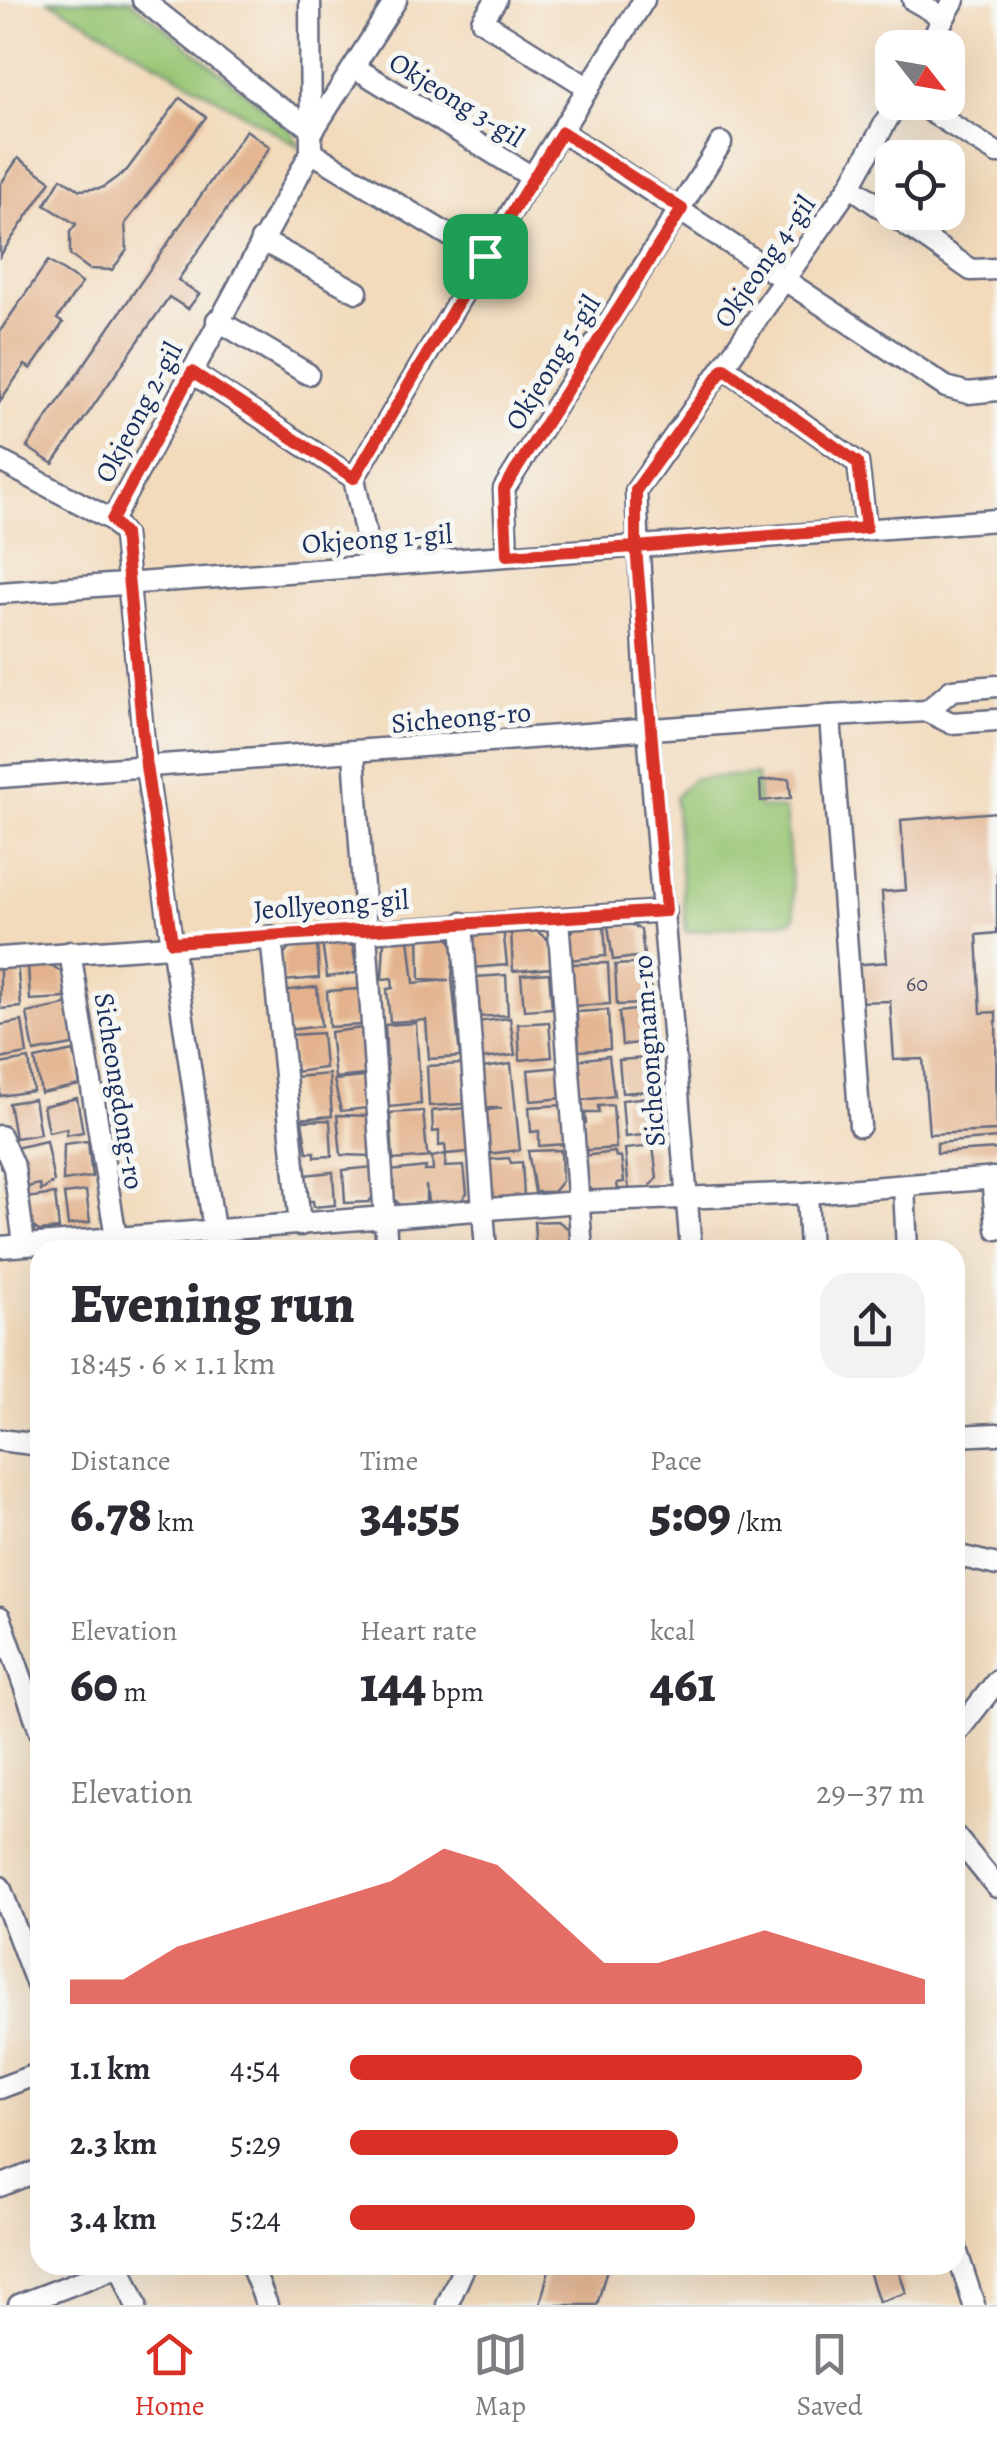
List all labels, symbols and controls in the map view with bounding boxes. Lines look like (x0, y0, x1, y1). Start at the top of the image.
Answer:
north arrow (875, 30, 965, 120)
map controls (875, 30, 965, 230)
street label: Okjeong 3-gil (382, 43, 531, 157)
button: locate (875, 140, 965, 230)
street label: Okjeong 4-gil (705, 188, 825, 335)
pin (443, 214, 528, 299)
icon: arrive (458, 229, 513, 284)
street label: Okjeong 5-gil (496, 287, 610, 438)
street label: Okjeong 2-gil (86, 335, 192, 490)
street label: Okjeong 1-gil (301, 515, 454, 563)
street label: Sicheong-ro (390, 693, 533, 743)
street label: Jeollyeong-gil (252, 881, 410, 929)
street label: Sicheongnam-ro (623, 954, 675, 1148)
house number: 60 (906, 969, 928, 999)
street label: Sicheongdong-ro (85, 990, 153, 1192)
text: Evening run (70, 1266, 355, 1341)
button: share (820, 1273, 925, 1378)
text: 18:45 · 6 × 1.1 km (70, 1341, 276, 1385)
text: Distance (70, 1442, 170, 1480)
text: Time (360, 1442, 418, 1480)
text: Pace (650, 1442, 702, 1480)
text: 6.78 (70, 1480, 152, 1548)
text: 34:55 (360, 1480, 460, 1548)
text: 5:09 (650, 1480, 731, 1548)
text: km (152, 1503, 195, 1541)
text: /km (731, 1503, 783, 1541)
text: Elevation (70, 1612, 177, 1650)
text: Heart rate (360, 1612, 477, 1650)
text: kcal (650, 1612, 695, 1650)
text: 60 (70, 1650, 118, 1718)
text: 144 (360, 1650, 426, 1718)
text: 461 (650, 1650, 716, 1718)
text: m (118, 1673, 147, 1711)
text: bpm (426, 1673, 484, 1711)
text: Elevation (70, 1770, 193, 1814)
text: 29–37 m (816, 1770, 925, 1814)
text: 1.1 km (70, 2046, 151, 2090)
text: 4:54 (230, 2046, 280, 2090)
text: 2.3 km (70, 2121, 157, 2165)
text: 5:29 (230, 2121, 281, 2165)
text: 3.4 km (70, 2196, 157, 2240)
text: 5:24 (230, 2196, 281, 2240)
tab: Home (134, 2327, 205, 2425)
tab: Map (473, 2327, 528, 2425)
tab: Saved (796, 2327, 863, 2425)

